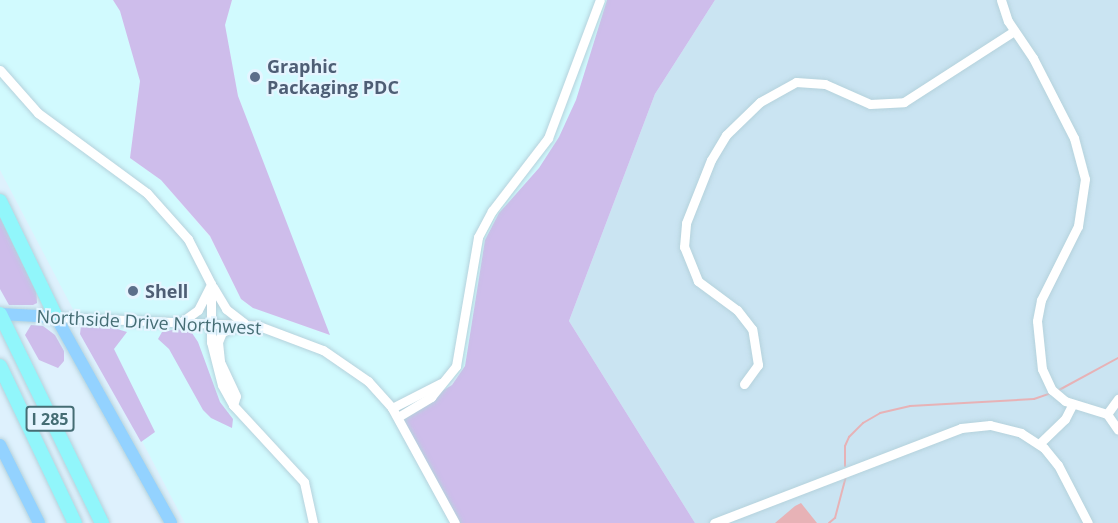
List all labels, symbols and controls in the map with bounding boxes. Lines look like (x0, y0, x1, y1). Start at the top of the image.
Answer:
place label: Graphic Packaging PDC (267, 56, 399, 98)
marker: Graphic Packaging PDC (248, 70, 262, 84)
place label: Shell (145, 280, 188, 302)
marker: Shell (126, 284, 140, 298)
street label: Northside Drive Northwest (36, 305, 262, 339)
road number: I 285 (25, 406, 76, 432)

